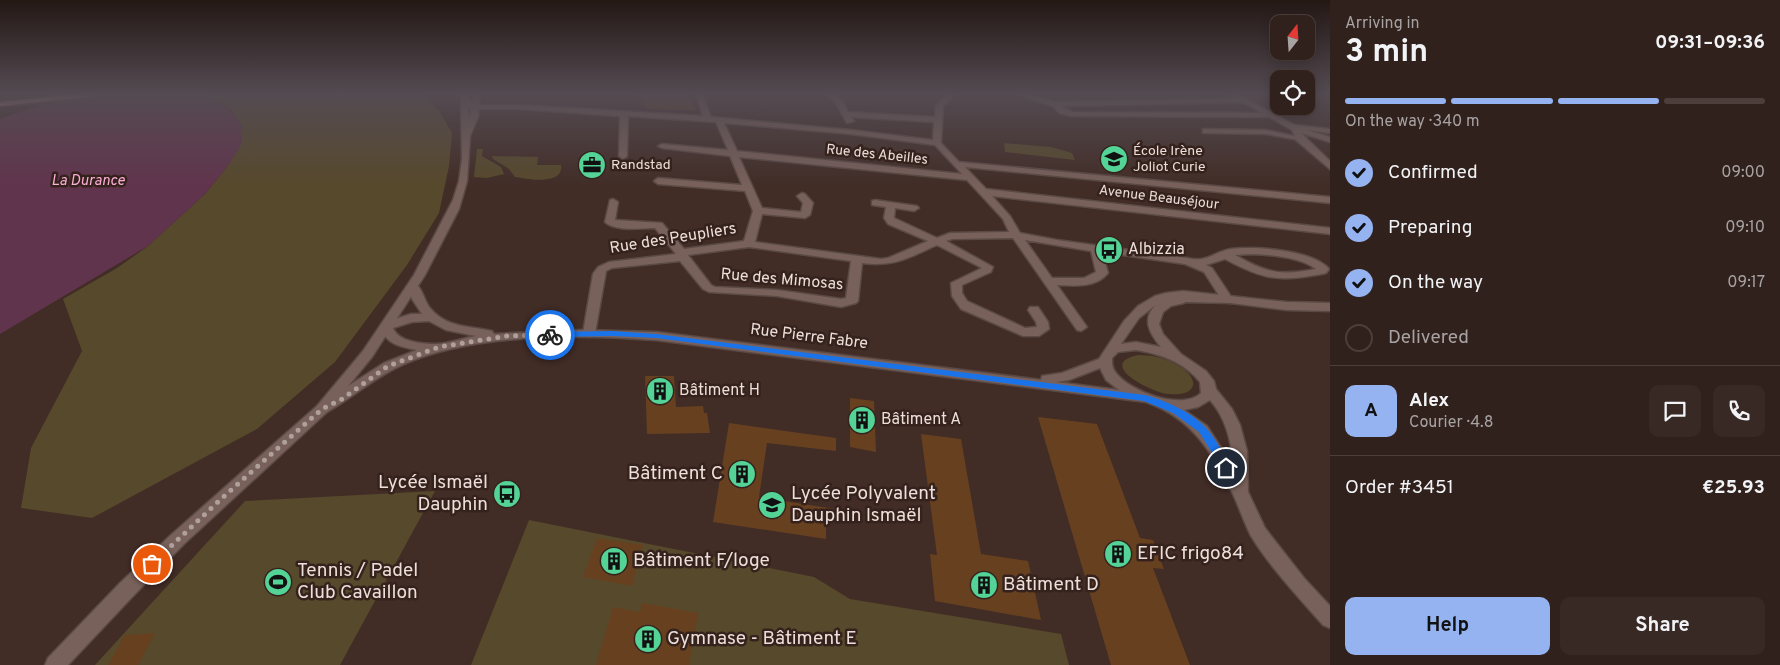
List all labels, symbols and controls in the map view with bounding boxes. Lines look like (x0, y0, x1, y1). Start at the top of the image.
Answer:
text: Arriving in (1345, 14, 1420, 34)
north arrow (1270, 15, 1315, 60)
map controls (1270, 15, 1315, 115)
text: 09:31–09:36 (1655, 31, 1765, 55)
text: 3 min (1345, 33, 1428, 73)
button: locate (1270, 70, 1315, 115)
text: On the way · 340 m (1345, 112, 1480, 132)
street label: Rue des Abeilles (825, 141, 929, 169)
place label: École Irène Joliot Curie (1133, 142, 1205, 176)
school or university icon: École Irène Joliot Curie (1099, 144, 1129, 174)
office icon: Randstad (577, 150, 607, 180)
place label: Randstad (611, 157, 671, 174)
icon: check (1345, 159, 1373, 187)
text: Confirmed (1388, 161, 1478, 185)
text: 09:00 (1721, 163, 1765, 183)
water label: La Durance (51, 172, 125, 191)
street label: Avenue Beauséjour (1098, 182, 1221, 214)
icon: check (1345, 214, 1373, 242)
text: Preparing (1388, 216, 1472, 240)
text: 09:10 (1725, 218, 1765, 238)
street label: Rue des Peupliers (608, 219, 738, 259)
bus stop icon: Albizzia (1094, 235, 1124, 265)
place label: Albizzia (1128, 240, 1185, 260)
street label: Rue des Mimosas (720, 265, 844, 295)
icon: check (1345, 269, 1373, 297)
text: On the way (1388, 271, 1483, 295)
text: 09:17 (1727, 273, 1765, 293)
courier (525, 310, 575, 360)
street label: Rue Pierre Fabre (749, 320, 869, 354)
icon: bike (536, 321, 564, 349)
text: Delivered (1388, 326, 1469, 350)
building icon: Bâtiment H (645, 376, 675, 406)
place label: Bâtiment H (679, 381, 760, 401)
button: chat (1649, 385, 1701, 437)
button: phone (1713, 385, 1765, 437)
text: Alex (1409, 389, 1449, 413)
text: A (1364, 399, 1378, 423)
building icon: Bâtiment A (847, 405, 877, 435)
place label: Bâtiment A (881, 410, 961, 430)
text: Courier · 4.8 (1409, 413, 1493, 433)
pin (1205, 447, 1247, 489)
icon: home (1212, 454, 1240, 482)
building icon: Bâtiment C (727, 459, 757, 489)
place label: Bâtiment C (628, 462, 723, 486)
place label: Lycée Ismaël Dauphin (378, 471, 488, 517)
text: Order #3451 (1345, 476, 1454, 500)
text: €25.93 (1702, 476, 1765, 500)
bus stop icon: Lycée Ismaël Dauphin (492, 479, 522, 509)
place label: Lycée Polyvalent Dauphin Ismaël (791, 482, 936, 528)
school or university icon: Lycée Polyvalent Dauphin Ismaël (757, 490, 787, 520)
building icon: EFIC frigo84 (1103, 539, 1133, 569)
place label: EFIC frigo84 (1137, 542, 1244, 566)
pin (131, 543, 173, 585)
building icon: Bâtiment F/loge (599, 546, 629, 576)
place label: Bâtiment F/loge (633, 549, 770, 573)
icon: bag (138, 550, 166, 578)
place label: Tennis / Padel Club Cavaillon (297, 559, 418, 605)
sports icon: Tennis / Padel Club Cavaillon (263, 567, 293, 597)
building icon: Bâtiment D (969, 570, 999, 600)
place label: Bâtiment D (1003, 573, 1099, 597)
button: Help (1345, 597, 1550, 655)
button: Share (1560, 597, 1765, 655)
building icon: Gymnase - Bâtiment E (633, 624, 663, 654)
place label: Gymnase - Bâtiment E (667, 627, 857, 651)

